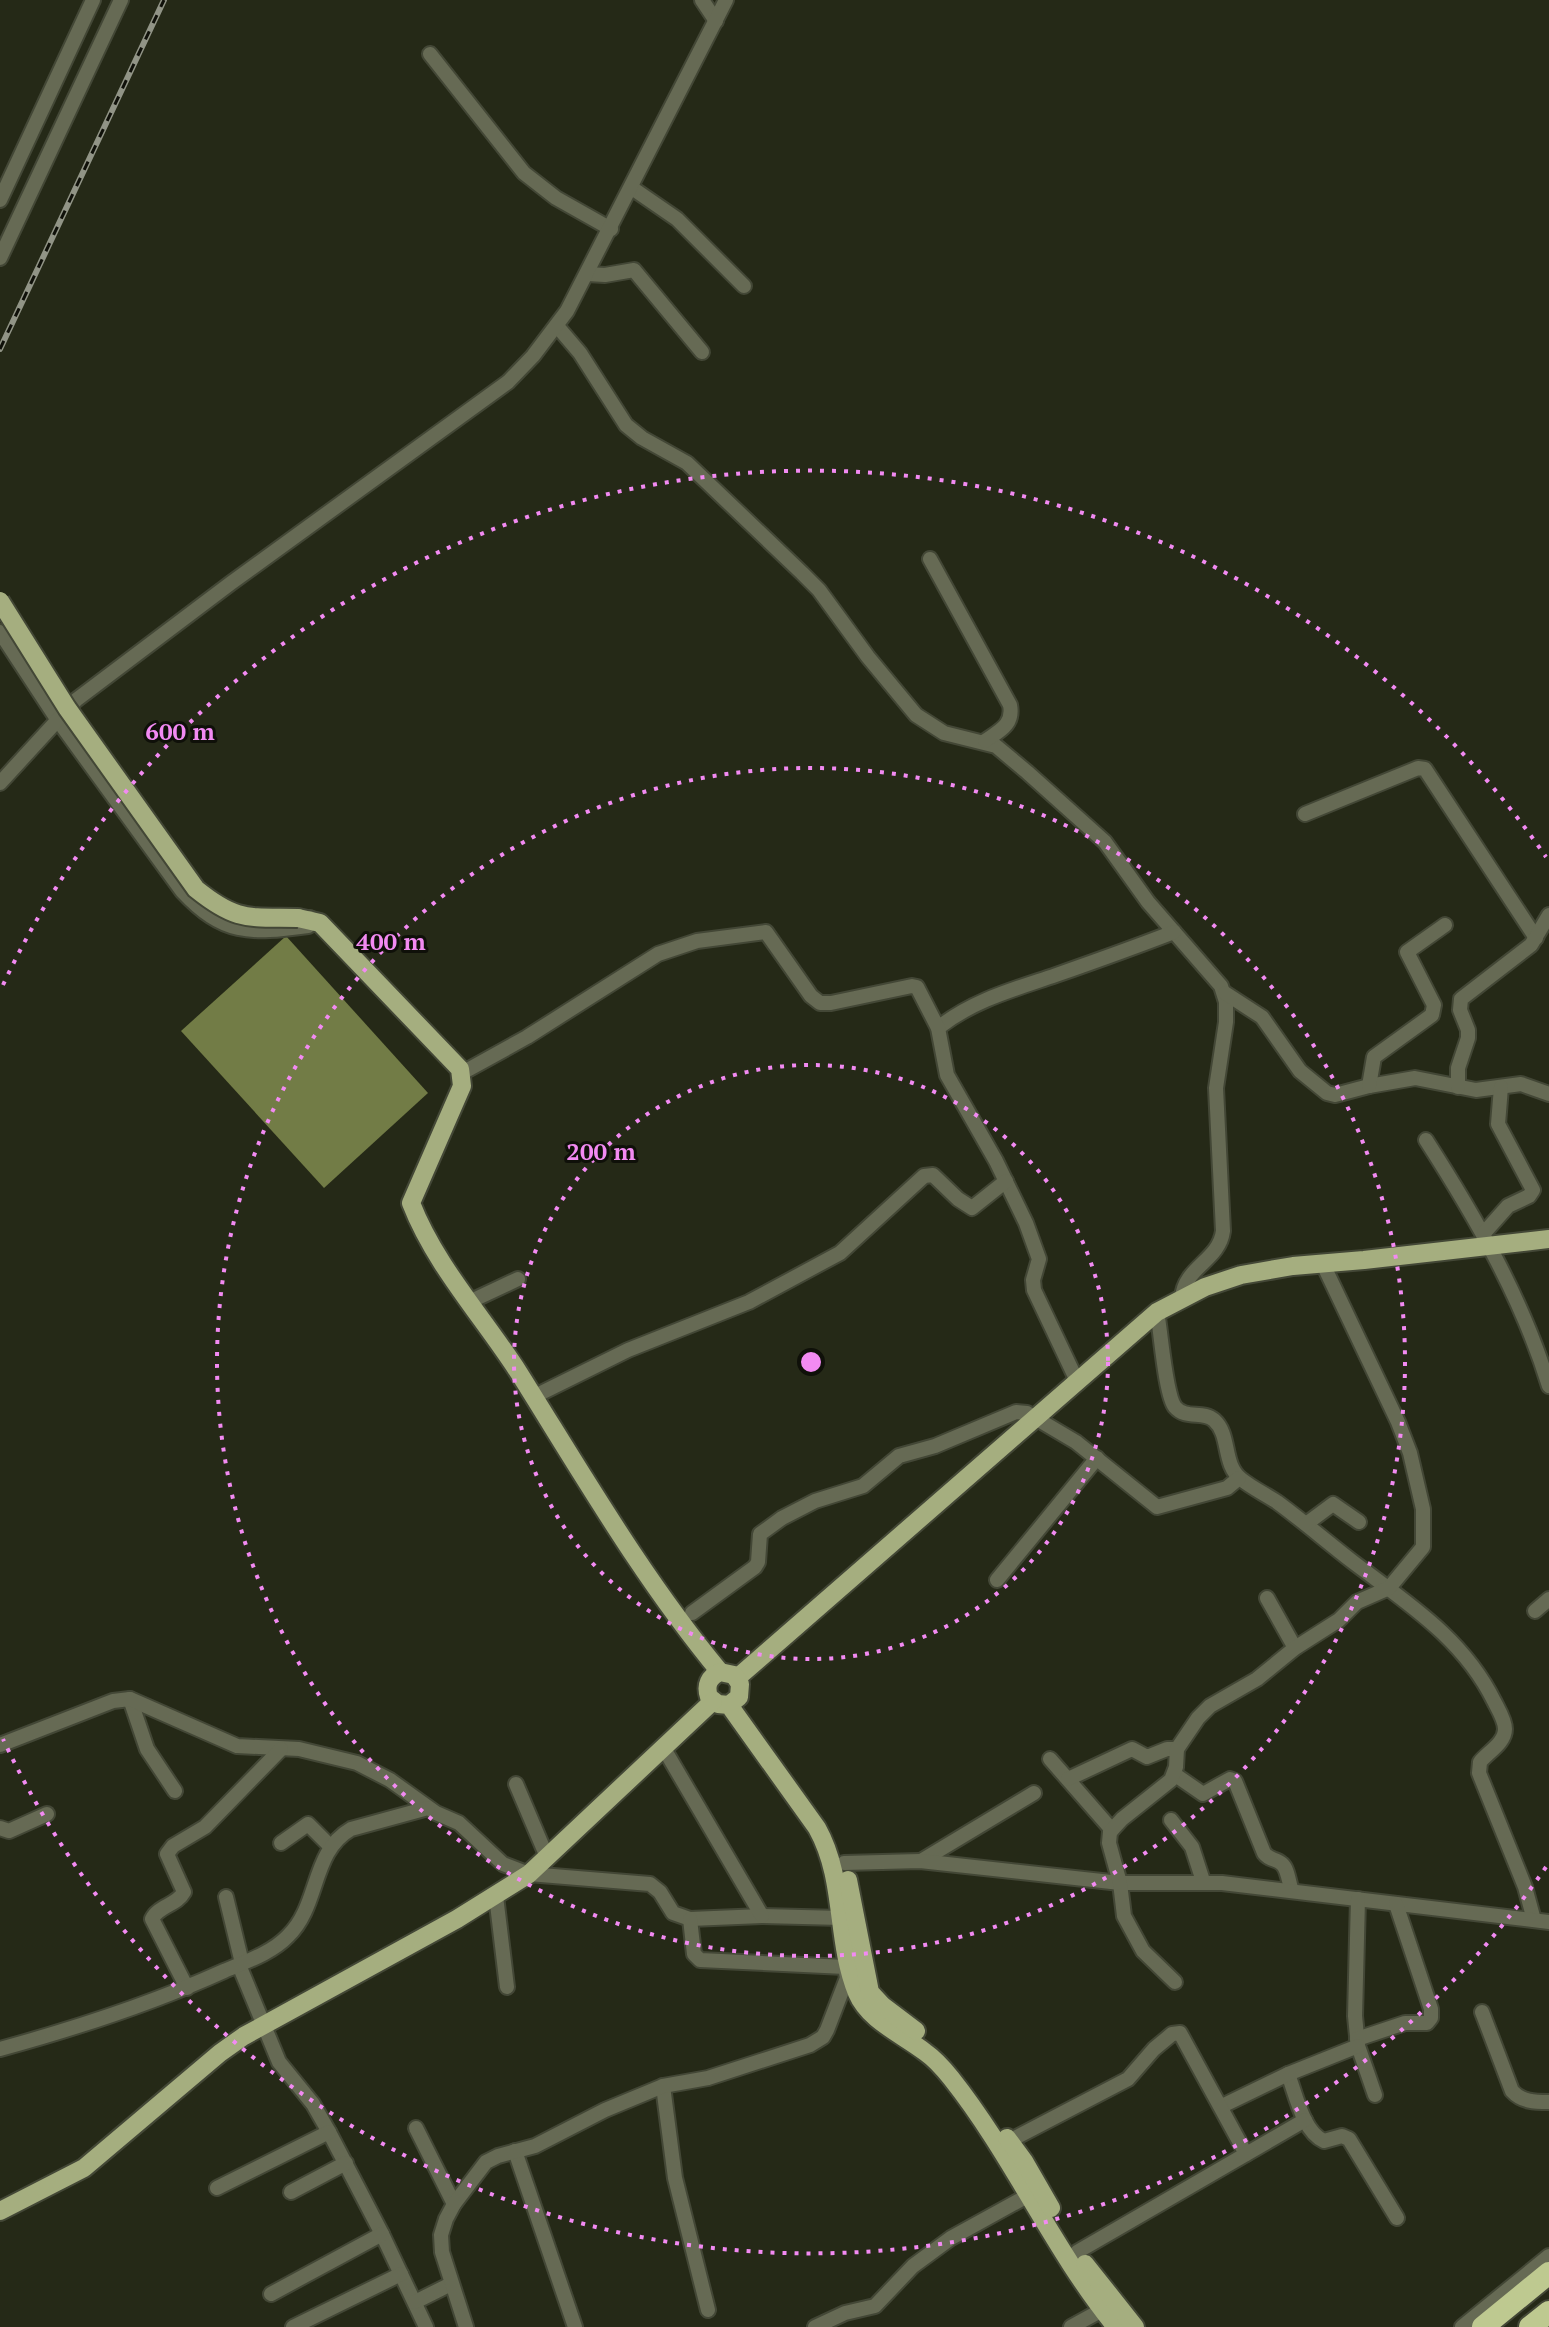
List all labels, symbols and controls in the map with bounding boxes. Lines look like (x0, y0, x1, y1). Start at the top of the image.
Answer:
text: 600 m (145, 715, 215, 747)
text: 400 m (356, 925, 426, 957)
text: 200 m (566, 1135, 636, 1167)
centre of rings (797, 1348, 825, 1376)

